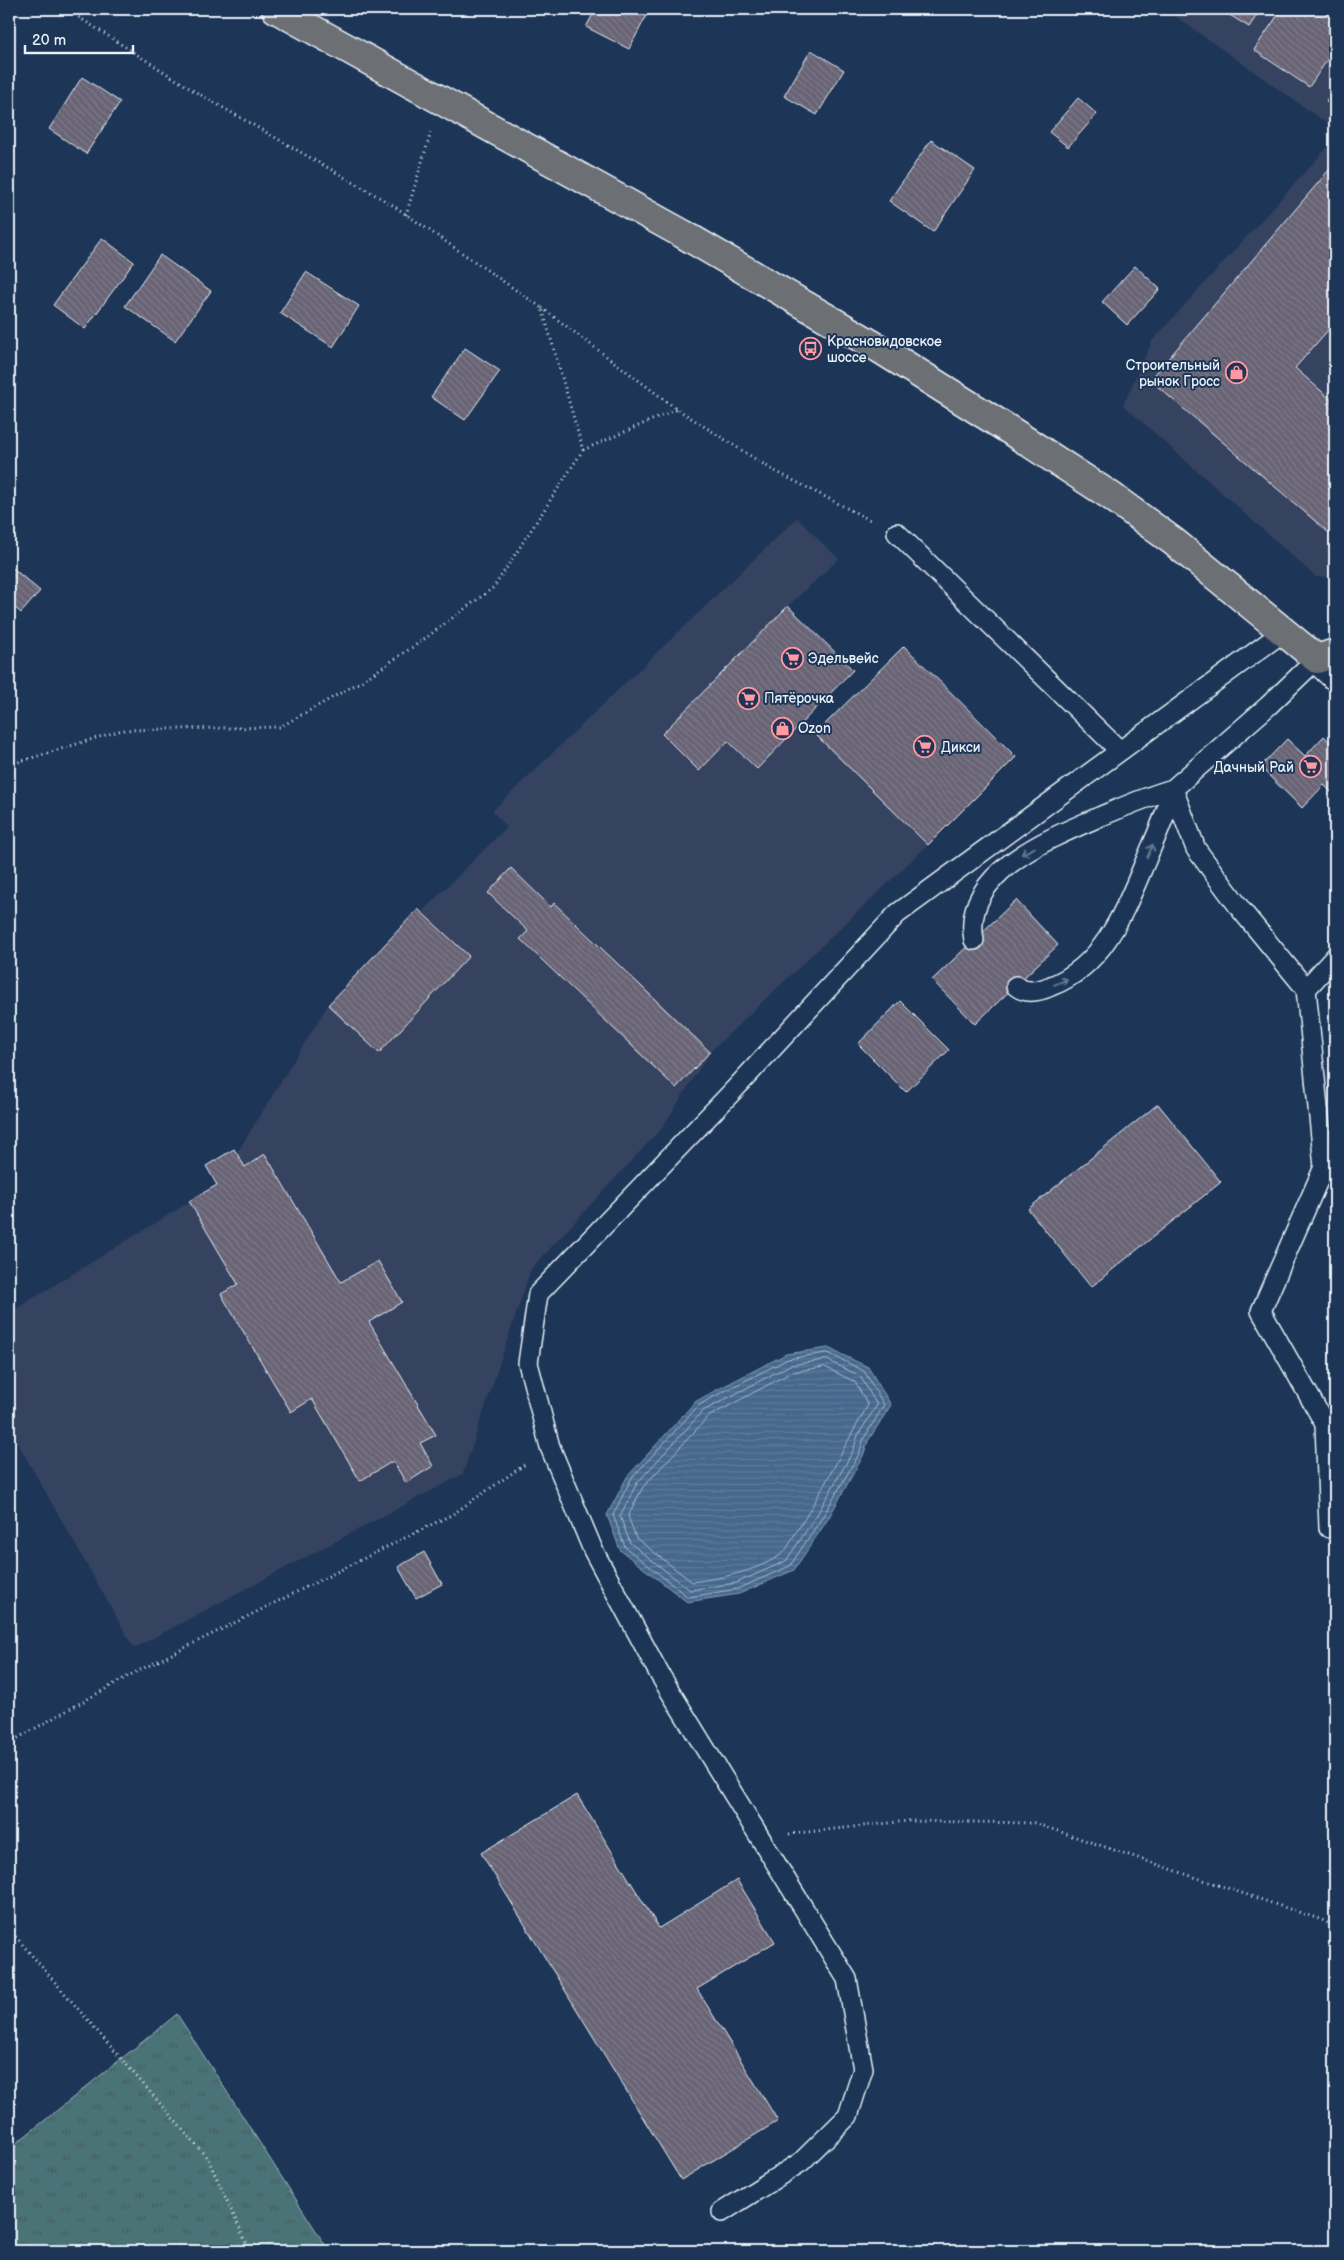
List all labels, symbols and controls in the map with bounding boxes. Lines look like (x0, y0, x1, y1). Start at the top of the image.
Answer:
scale bar (25, 22, 132, 54)
text: 20 m (32, 31, 66, 50)
place label: Красновидовское шоссе (827, 333, 942, 366)
bus stop icon: Красновидовское шоссе (799, 337, 823, 361)
place label: Строительный рынок Гросс (1126, 357, 1220, 390)
shop icon: Строительный рынок Гросс (1224, 361, 1248, 385)
supermarket icon: Эдельвейс (780, 646, 804, 670)
place label: Эдельвейс (808, 650, 879, 667)
supermarket icon: Пятёрочка (736, 686, 760, 710)
place label: Пятёрочка (764, 690, 835, 707)
shop icon: Ozon (770, 716, 794, 740)
place label: Ozon (798, 720, 831, 737)
supermarket icon: Дикси (913, 735, 937, 759)
place label: Дикси (941, 739, 981, 756)
supermarket icon: Дачный Рай (1298, 755, 1322, 779)
place label: Дачный Рай (1214, 759, 1294, 776)
one-way arrow (1146, 844, 1156, 859)
one-way arrow (1021, 847, 1036, 856)
one-way arrow (1053, 977, 1068, 986)

